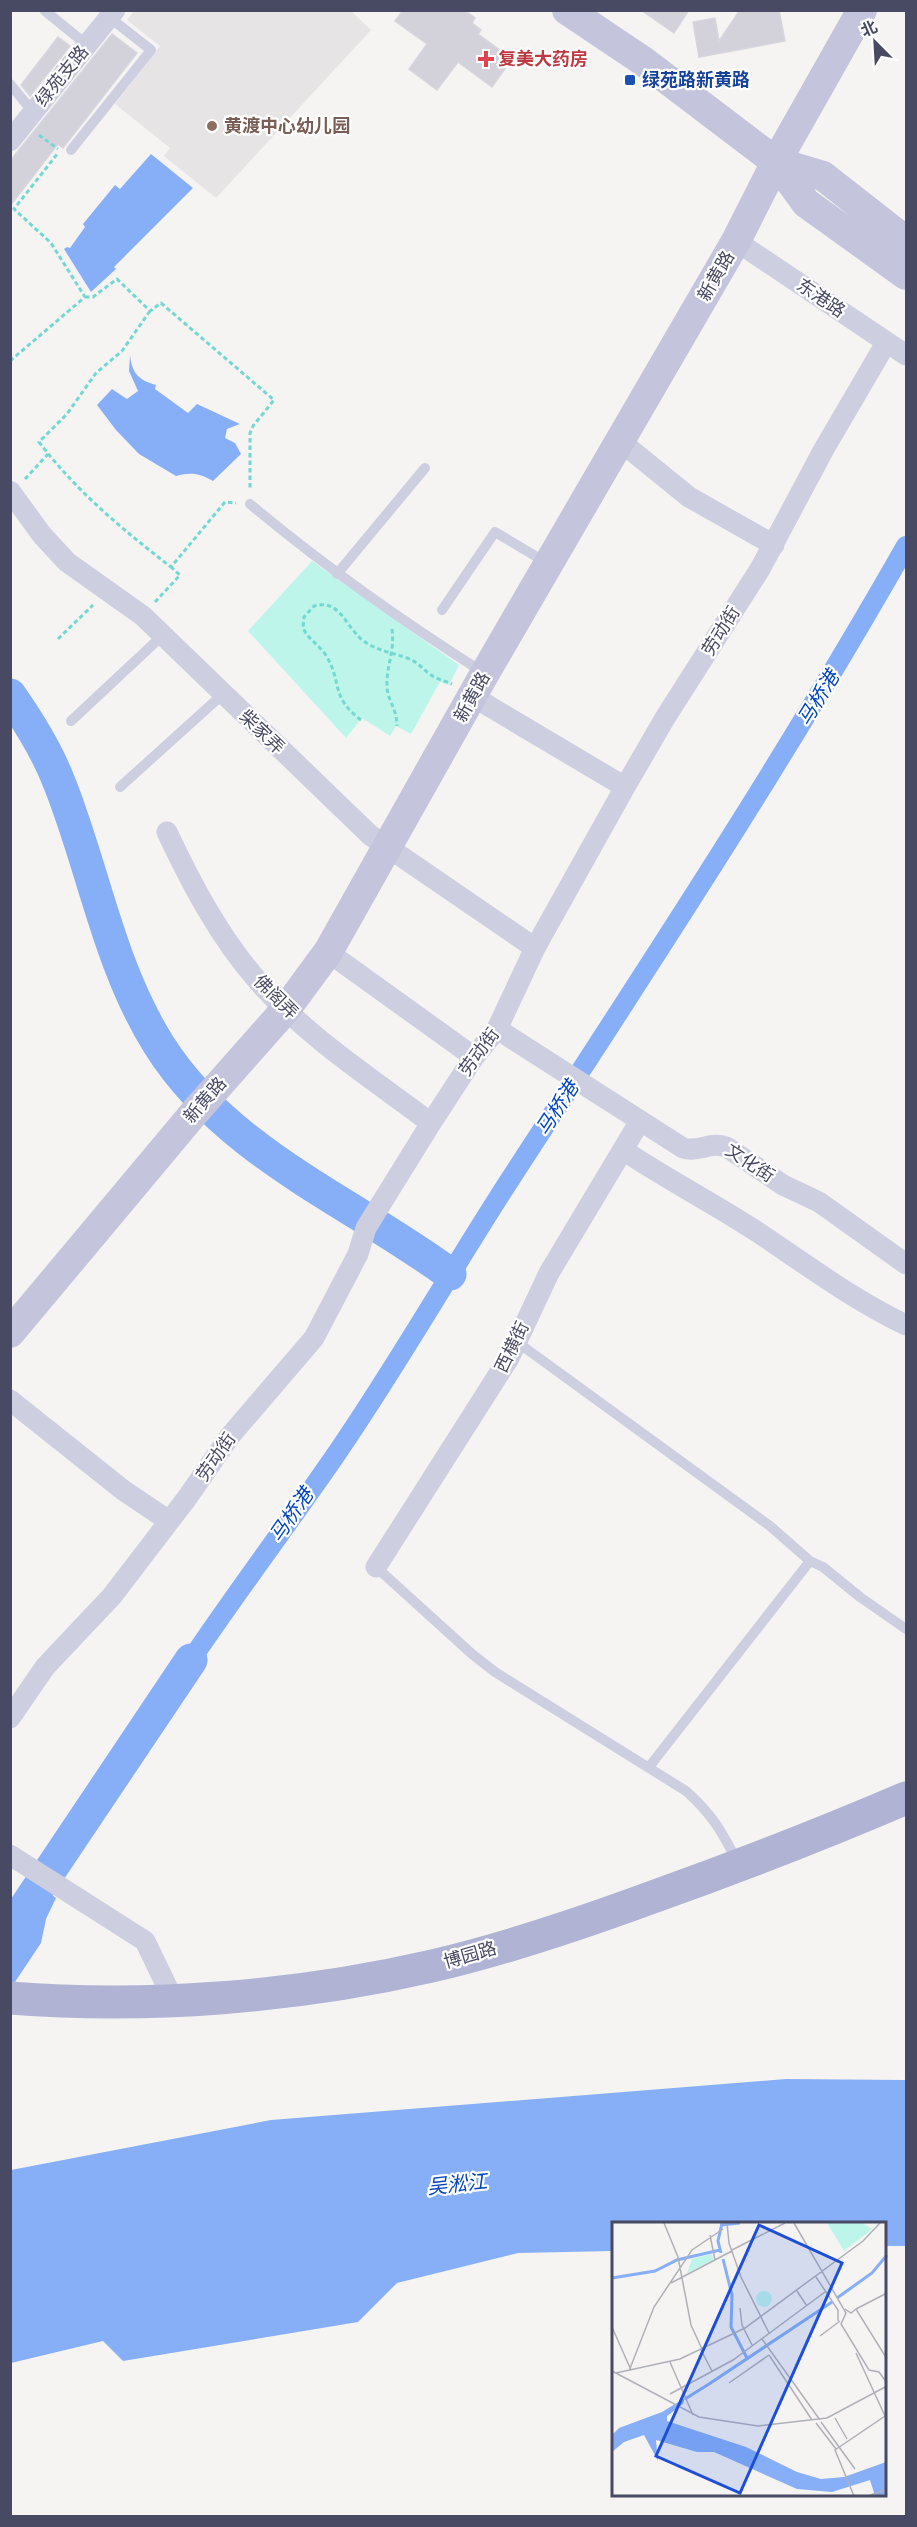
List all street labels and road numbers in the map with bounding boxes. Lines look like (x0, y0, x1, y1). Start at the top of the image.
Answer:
street label: 绿苑支路 (32, 42, 92, 110)
street label: 新黄路 (694, 248, 738, 304)
street label: 东港路 (793, 275, 849, 321)
street label: 劳动街 (698, 603, 744, 659)
street label: 新黄路 (450, 669, 494, 725)
street label: 柴家弄 (236, 706, 288, 758)
street label: 佛阁弄 (250, 971, 302, 1023)
street label: 劳动街 (455, 1024, 503, 1080)
street label: 新黄路 (180, 1073, 230, 1127)
street label: 文化街 (722, 1140, 778, 1186)
street label: 西横街 (491, 1318, 533, 1376)
street label: 劳动街 (192, 1429, 240, 1485)
street label: 博园路 (441, 1938, 499, 1972)

